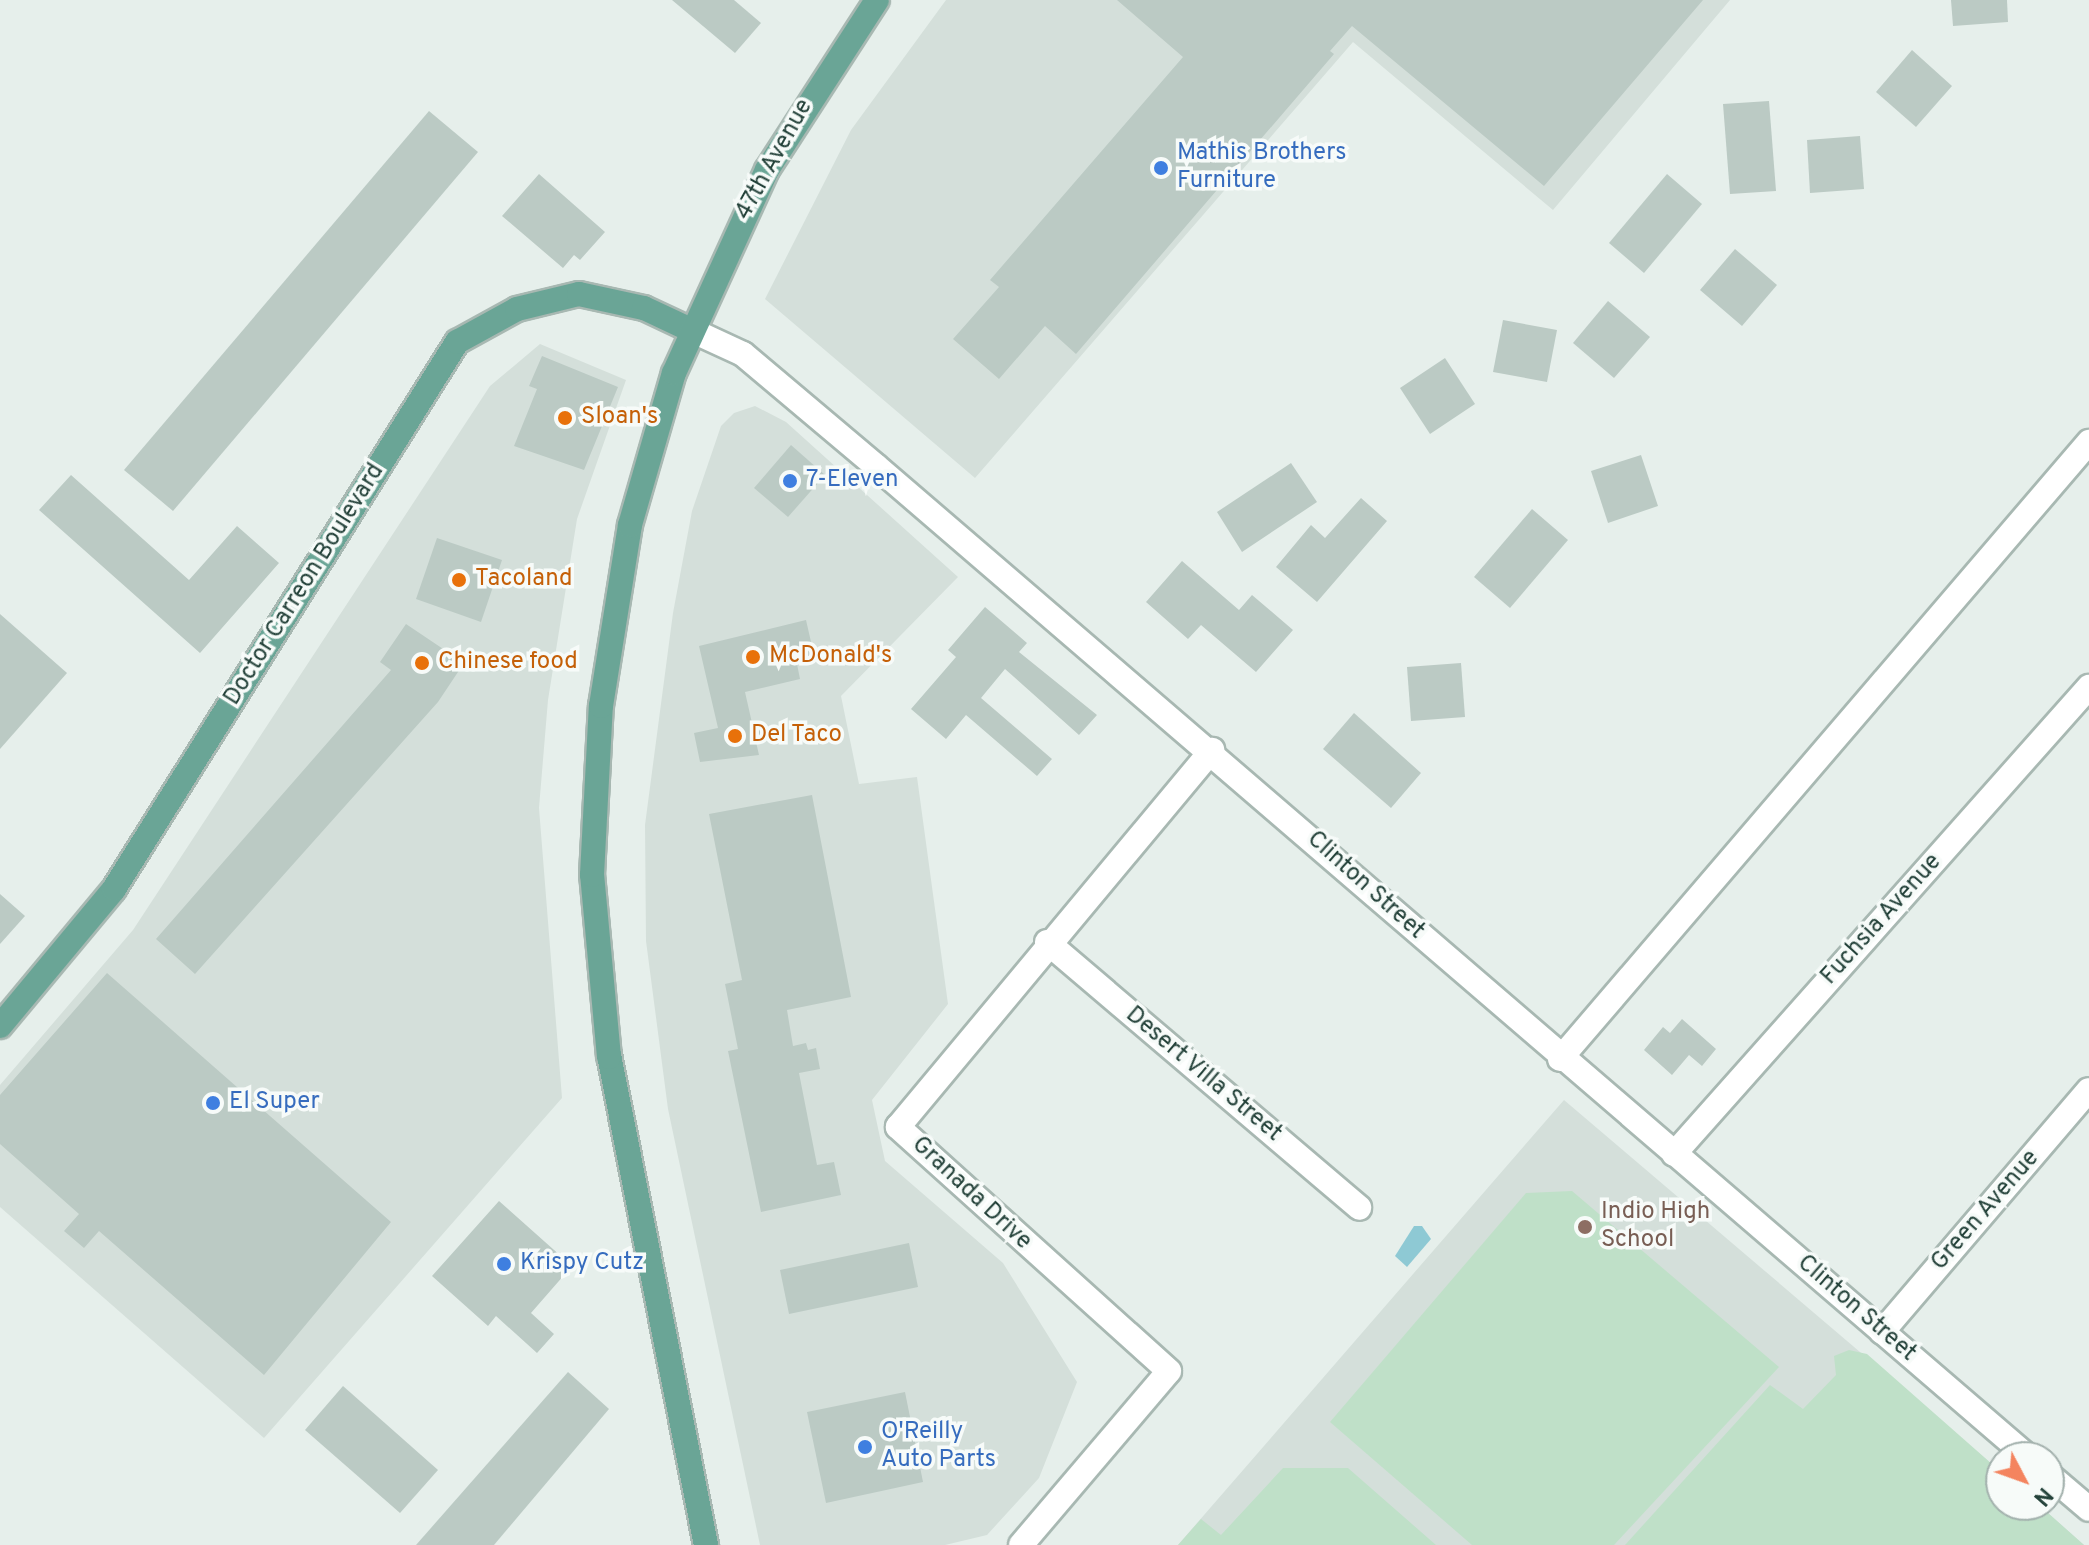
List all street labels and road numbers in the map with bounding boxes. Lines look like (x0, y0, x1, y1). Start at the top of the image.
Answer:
street label: 47th Avenue (730, 94, 820, 226)
street label: Doctor Carreon Boulevard (219, 459, 391, 711)
street label: Clinton Street (1300, 826, 1430, 946)
street label: Fuchsia Avenue (1815, 848, 1949, 992)
street label: Desert Villa Street (1119, 1001, 1287, 1149)
street label: Granada Drive (905, 1131, 1037, 1257)
street label: Green Avenue (1926, 1145, 2046, 1277)
street label: Clinton Street (1791, 1249, 1921, 1369)

